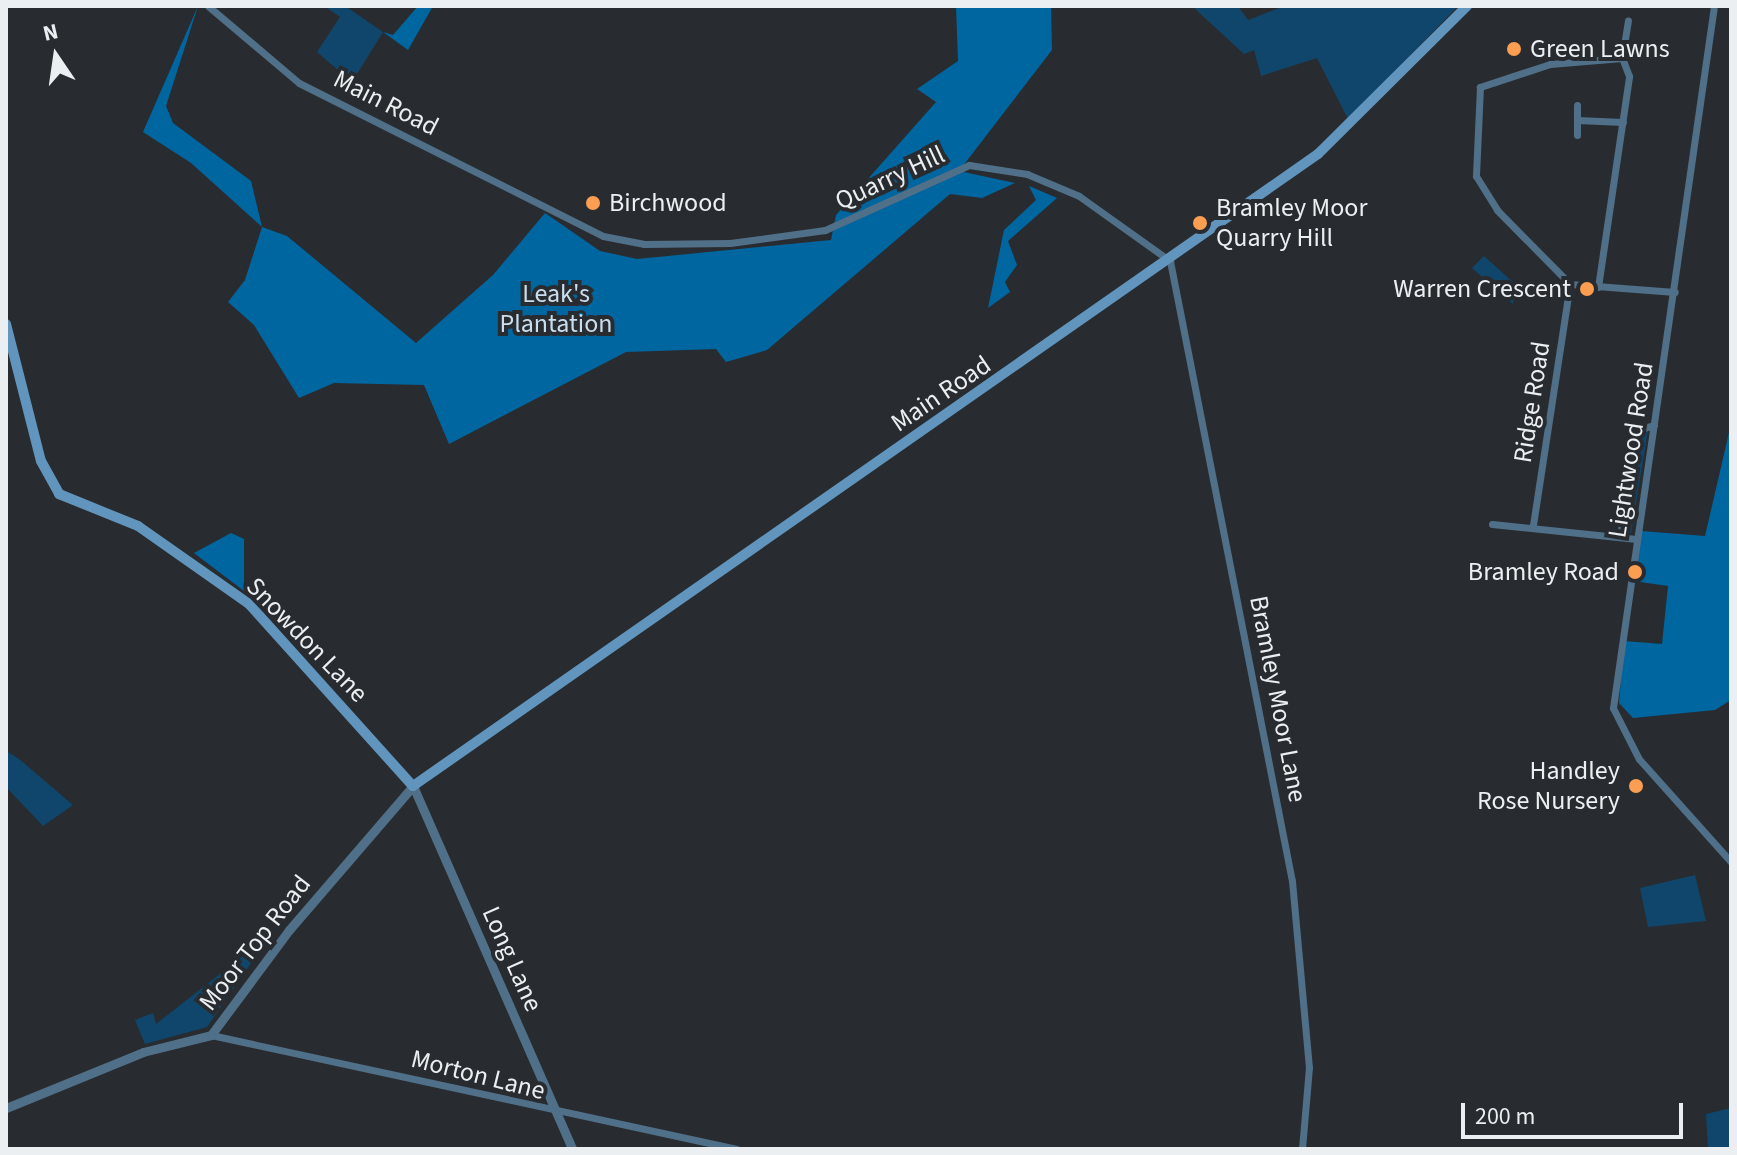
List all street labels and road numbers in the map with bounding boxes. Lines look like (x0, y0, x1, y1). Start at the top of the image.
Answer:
street label: Main Road (328, 63, 444, 143)
street label: Quarry Hill (830, 139, 950, 217)
street label: Ridge Road (1507, 339, 1557, 465)
street label: Main Road (885, 349, 997, 439)
street label: Lightwood Road (1602, 360, 1660, 540)
street label: Snowdon Lane (240, 571, 374, 709)
street label: Bramley Moor Lane (1243, 593, 1313, 805)
street label: Moor Top Road (193, 869, 317, 1017)
street label: Long Lane (475, 902, 549, 1016)
street label: Morton Lane (408, 1043, 548, 1107)

